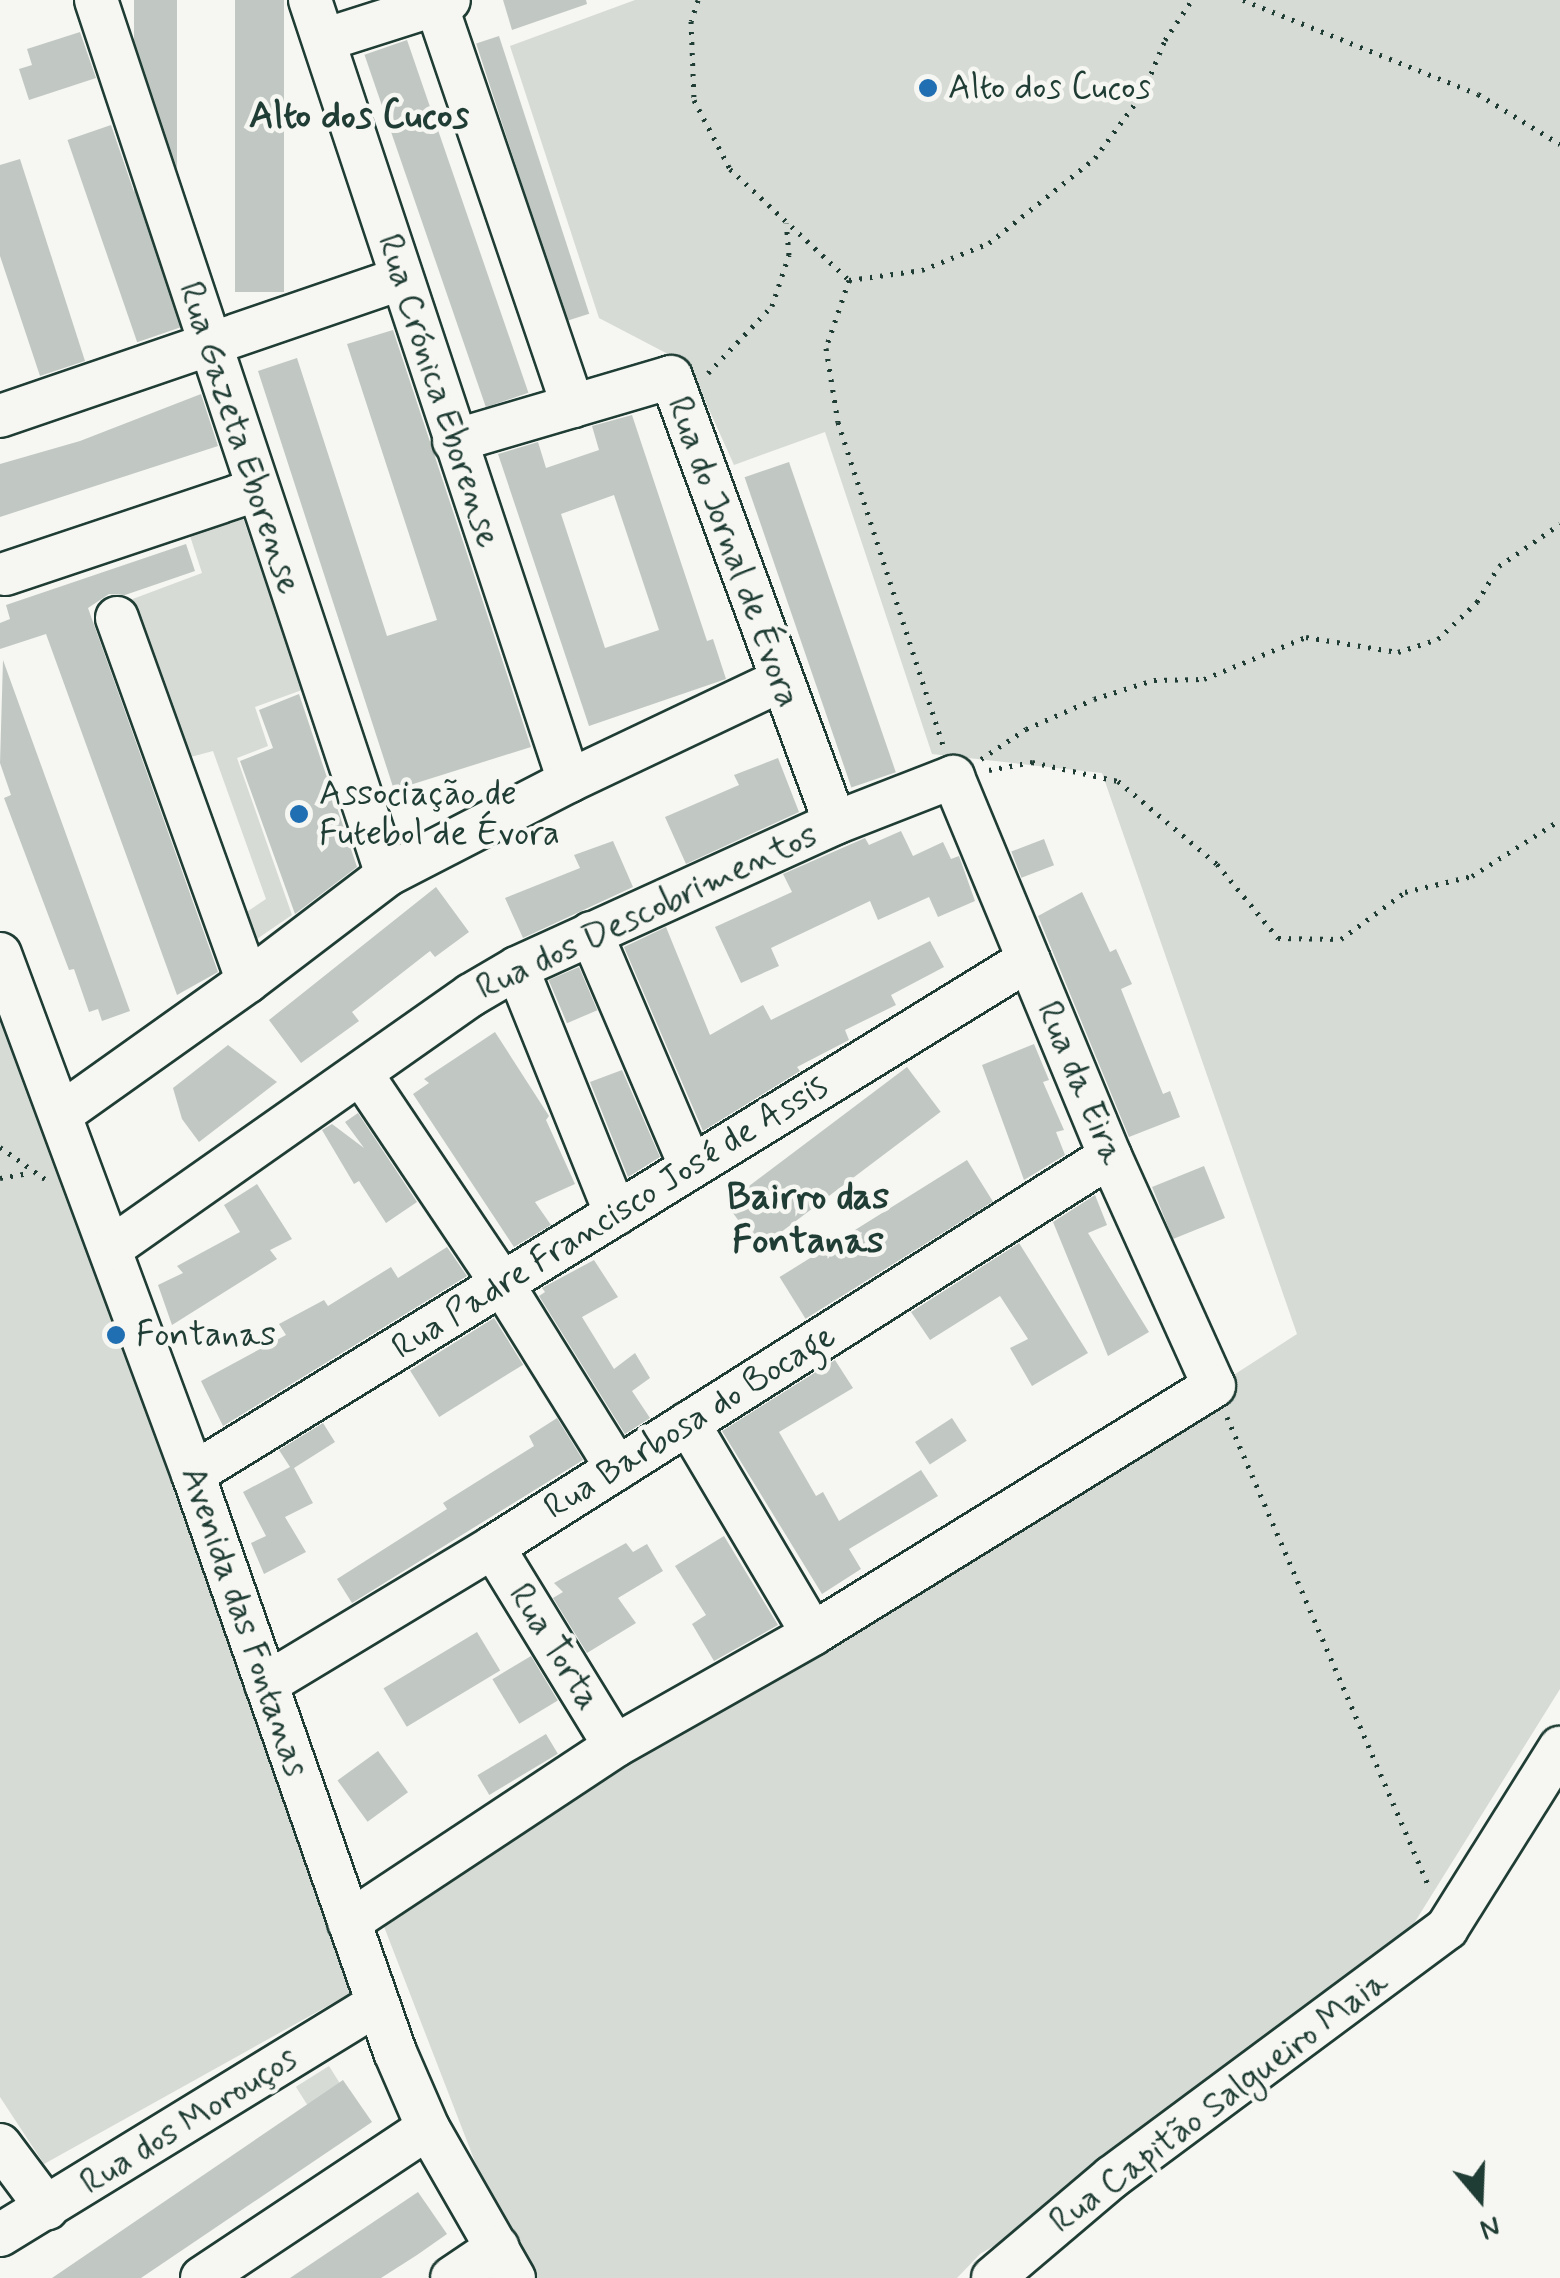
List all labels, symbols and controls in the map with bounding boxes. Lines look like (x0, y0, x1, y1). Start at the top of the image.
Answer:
place label: Alto dos Cucos (948, 67, 1155, 109)
marker: Alto dos Cucos (917, 77, 939, 99)
district label: Alto dos Cucos (246, 94, 472, 140)
street label: Rua Crónica Eborense (368, 229, 508, 553)
street label: Rua Gazeta Eborense (169, 277, 309, 599)
street label: Rua do Jornal de Évora (656, 386, 810, 718)
place label: Associação de Futebol de Évora (319, 773, 558, 855)
marker: Associação de Futebol de Évora (288, 803, 310, 825)
street label: Rua dos Descobrimentos (478, 818, 816, 1006)
street label: Rua da Eira (1028, 997, 1132, 1169)
street label: Rua Padre Francisco José de Assis (385, 1065, 835, 1369)
district label: Bairro das Fontanas (727, 1175, 889, 1264)
place label: Fontanas (136, 1314, 276, 1356)
street label: Rua Barbosa do Bocage (534, 1314, 846, 1530)
marker: Fontanas (105, 1324, 127, 1346)
street label: Avenida das Fontanas (171, 1462, 317, 1782)
street label: Rua Torta (499, 1576, 609, 1718)
street label: Rua Capitão Salgueiro Maia (1045, 1964, 1393, 2240)
street label: Rua dos Morouços (71, 2037, 307, 2205)
north arrow (1430, 2148, 1530, 2248)
text: N (1475, 2206, 1505, 2247)

